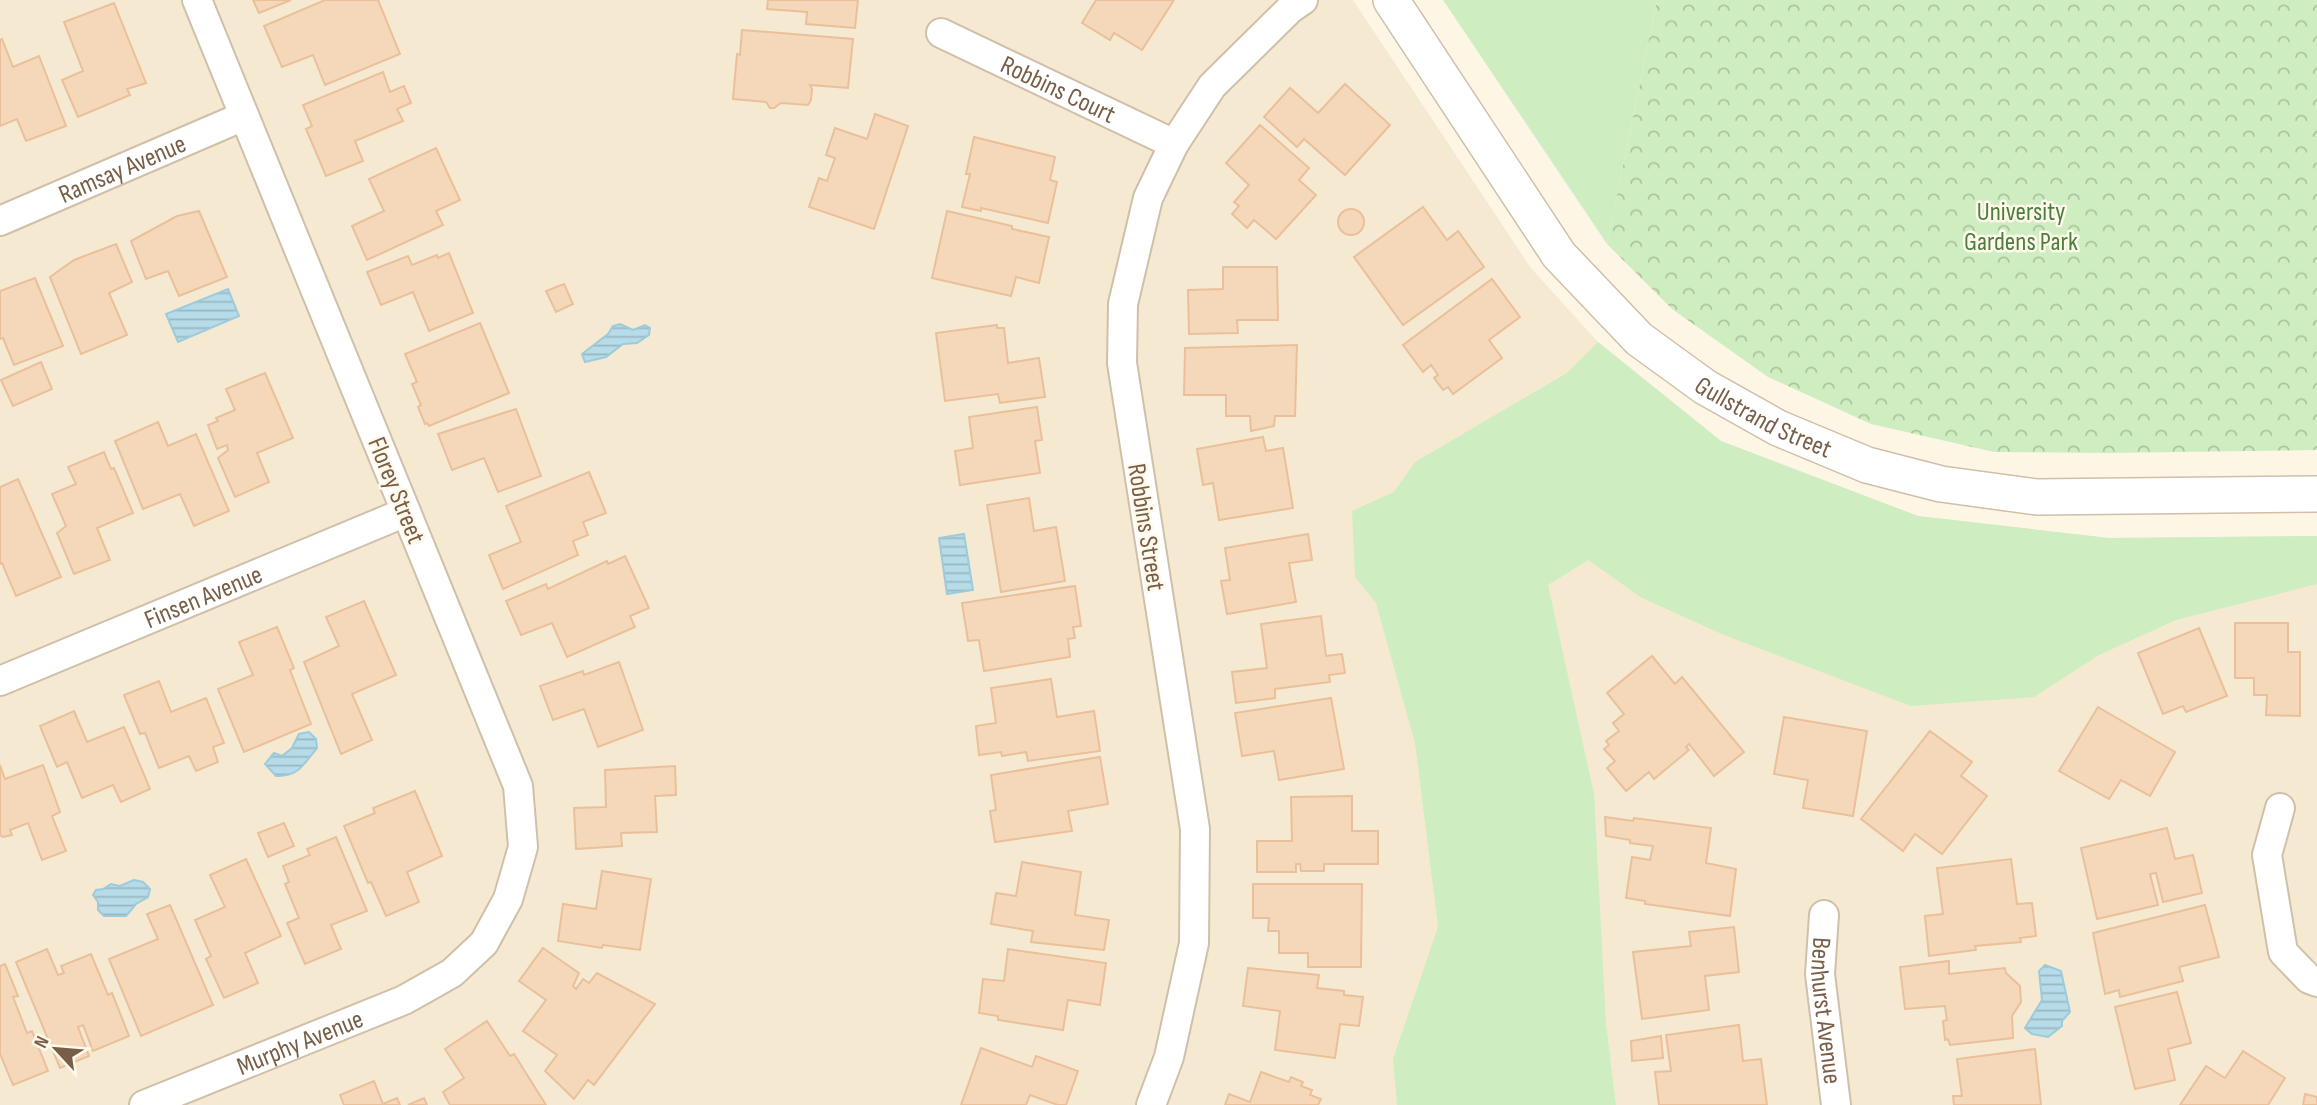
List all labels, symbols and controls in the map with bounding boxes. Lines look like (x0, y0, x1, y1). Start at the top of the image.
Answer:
street label: Robbins Court (995, 50, 1120, 131)
street label: Ramsay Avenue (55, 129, 191, 211)
park label: University Gardens Park (1964, 197, 2078, 258)
street label: Gullstrand Street (1688, 371, 1836, 466)
street label: Florey Street (360, 433, 431, 548)
street label: Robbins Street (1120, 461, 1171, 593)
street label: Finsen Avenue (140, 560, 267, 636)
street label: Benhurst Avenue (1803, 936, 1847, 1086)
street label: Murphy Avenue (233, 1004, 368, 1083)
north arrow (21, 1014, 91, 1084)
text: N (30, 1033, 55, 1052)

